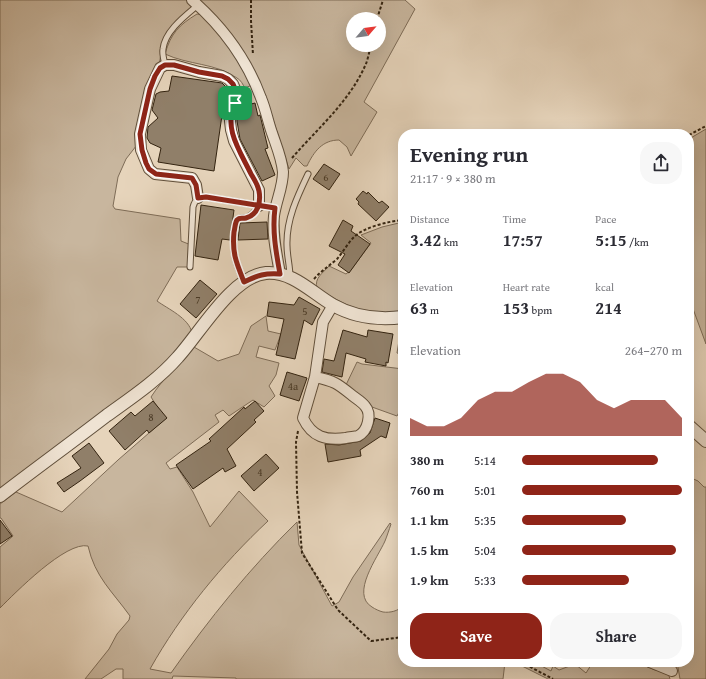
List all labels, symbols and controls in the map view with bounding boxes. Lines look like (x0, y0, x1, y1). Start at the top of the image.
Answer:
north arrow (346, 12, 386, 52)
map controls (346, 12, 386, 52)
pin (218, 86, 252, 120)
icon: arrive (224, 92, 246, 114)
text: Evening run (410, 138, 528, 170)
button: share (640, 142, 682, 184)
house number: 6 (323, 169, 329, 185)
text: 21:17 · 9 × 380 m (410, 169, 496, 188)
text: Distance (410, 211, 449, 227)
text: Time (503, 211, 526, 227)
text: Pace (595, 211, 616, 227)
text: 3.42 (410, 227, 441, 252)
text: 17:57 (503, 227, 543, 252)
text: 5:15 (595, 227, 627, 252)
text: km (441, 234, 458, 250)
text: /km (627, 234, 649, 250)
text: Elevation (410, 279, 453, 295)
text: Heart rate (503, 279, 550, 295)
text: kcal (595, 279, 614, 295)
house number: 7 (195, 291, 201, 307)
text: 63 (410, 295, 428, 320)
text: 153 (503, 295, 529, 320)
text: 214 (595, 295, 622, 320)
text: m (428, 302, 439, 318)
text: bpm (529, 302, 552, 318)
house number: 5 (302, 303, 308, 319)
text: Elevation (410, 341, 461, 360)
text: 264–270 m (625, 341, 682, 360)
house number: 4a (288, 378, 299, 394)
house number: 8 (148, 409, 154, 425)
text: 380 m (410, 451, 444, 470)
text: 5:14 (474, 451, 496, 470)
house number: 4 (257, 464, 263, 480)
text: 760 m (410, 481, 444, 500)
text: 5:01 (474, 481, 496, 500)
text: 1.1 km (410, 511, 449, 530)
text: 5:35 (474, 511, 496, 530)
text: 1.5 km (410, 541, 449, 560)
text: 5:04 (474, 541, 496, 560)
text: 1.9 km (410, 571, 449, 590)
text: 5:33 (474, 571, 496, 590)
button: Save (410, 613, 542, 659)
button: Share (550, 613, 682, 659)

